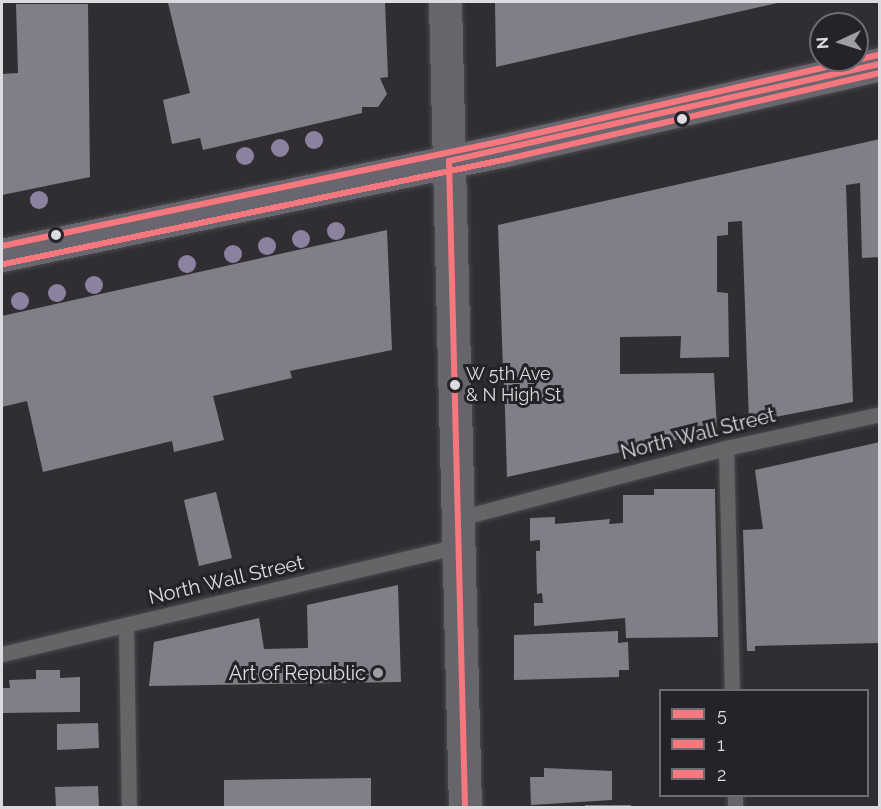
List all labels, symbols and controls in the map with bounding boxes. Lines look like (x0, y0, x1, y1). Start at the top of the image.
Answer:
north arrow (809, 12, 869, 72)
text: N (813, 36, 832, 50)
unlabelled marker (676, 113, 688, 125)
unlabelled marker (50, 229, 62, 241)
place label: W 5th Ave & N High St (466, 364, 561, 406)
marker: W 5th Ave & N High St (449, 379, 461, 391)
street label: North Wall Street (618, 403, 778, 465)
street label: North Wall Street (145, 550, 307, 610)
place label: Art of Republic (228, 661, 366, 685)
marker: Art of Republic (371, 666, 385, 680)
legend (659, 689, 869, 797)
text: 5 (717, 704, 727, 725)
text: 1 (717, 734, 725, 755)
text: 2 (717, 764, 726, 785)

